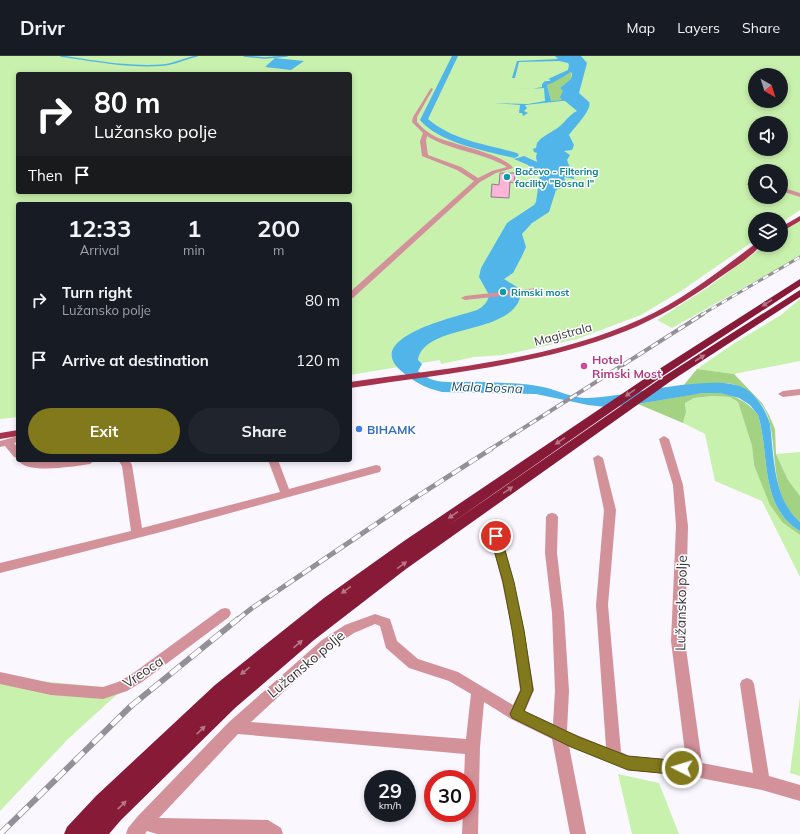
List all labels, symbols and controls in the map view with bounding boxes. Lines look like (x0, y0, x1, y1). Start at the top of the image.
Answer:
text: Drivr (20, 16, 65, 40)
text: Map (626, 19, 655, 37)
text: Layers (677, 19, 720, 37)
text: Share (742, 19, 780, 37)
north arrow (748, 68, 788, 108)
map controls (748, 68, 788, 252)
text: 80 m (94, 85, 160, 120)
icon: right (28, 88, 80, 140)
button: sound (748, 116, 788, 156)
text: Lužansko polje (94, 120, 217, 143)
icon: arrive (71, 164, 93, 186)
button: search (748, 164, 788, 204)
place label: Bačevo - Filtering facility "Bosna I" (515, 165, 599, 190)
text: Then (28, 166, 63, 185)
marker: Bačevo - Filtering facility "Bosna I" (502, 172, 512, 182)
button: layers (748, 212, 788, 252)
text: 12:33 (68, 213, 131, 243)
text: 1 (187, 213, 201, 243)
text: 200 (257, 213, 300, 243)
text: Arrival (80, 242, 119, 258)
text: min (183, 242, 205, 258)
text: m (273, 242, 284, 258)
text: Turn right (62, 283, 132, 302)
place label: Rimski most (511, 286, 569, 299)
marker: Rimski most (498, 287, 508, 297)
icon: right (28, 289, 50, 311)
text: 80 m (305, 291, 340, 310)
one-way arrow (761, 299, 773, 306)
text: Lužansko polje (62, 302, 151, 318)
street label: Magistrala (532, 319, 594, 349)
icon: arrive (28, 349, 50, 371)
text: Arrive at destination (62, 351, 209, 370)
text: 120 m (296, 351, 340, 370)
place label: Hotel Rimski Most (592, 352, 662, 381)
one-way arrow (695, 354, 705, 362)
marker: Hotel Rimski Most (579, 361, 589, 371)
water label: Mala Bosna (451, 378, 523, 396)
one-way arrow (625, 389, 635, 397)
button: Exit (28, 408, 180, 454)
button: Share (188, 408, 340, 454)
place label: BIHAMK (367, 422, 416, 437)
marker: BIHAMK (354, 424, 364, 434)
one-way arrow (554, 438, 566, 445)
one-way arrow (503, 486, 513, 494)
one-way arrow (447, 511, 458, 519)
pin (479, 519, 513, 553)
icon: arrive (485, 525, 507, 547)
street label: Lužansko polje (671, 555, 691, 651)
one-way arrow (396, 561, 407, 569)
one-way arrow (341, 586, 352, 594)
street label: Lužansko polje (264, 626, 348, 702)
one-way arrow (293, 639, 304, 648)
street label: Vreoca (119, 652, 167, 692)
one-way arrow (239, 666, 250, 675)
one-way arrow (196, 725, 206, 734)
position arrow (661, 747, 703, 789)
speed limit sign: 30 (424, 770, 476, 822)
text: 29 (378, 778, 402, 803)
text: km/h (379, 799, 401, 812)
one-way arrow (117, 801, 127, 810)

